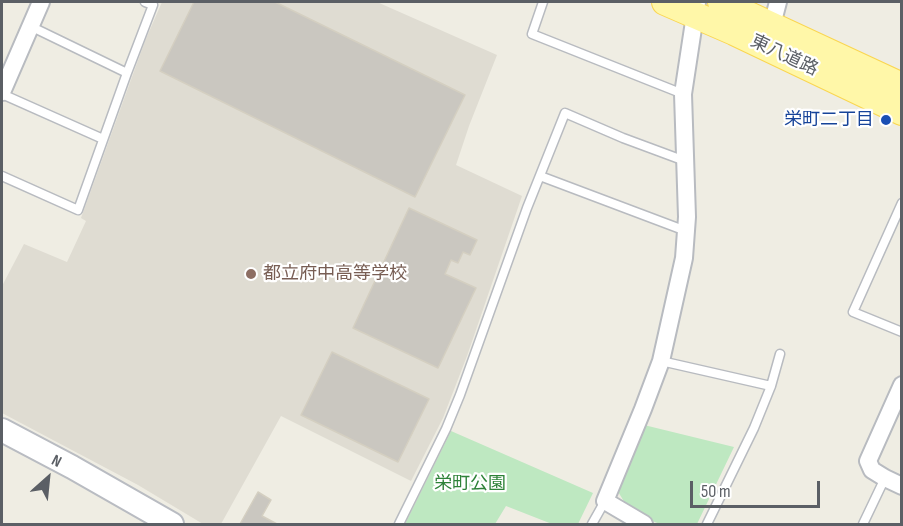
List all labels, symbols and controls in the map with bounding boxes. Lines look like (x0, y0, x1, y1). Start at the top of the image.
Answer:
street label: 東八道路 (747, 31, 821, 81)
place label: 栄町二丁目 (784, 109, 874, 131)
marker: 栄町二丁目 (879, 113, 893, 127)
place label: 都立府中高等学校 (263, 263, 407, 285)
marker: 都立府中高等学校 (244, 267, 258, 281)
north arrow (18, 448, 78, 508)
text: N (48, 451, 65, 472)
scale bar (693, 469, 824, 507)
park label: 栄町公園 (434, 473, 506, 495)
text: 50 m (701, 481, 731, 502)

